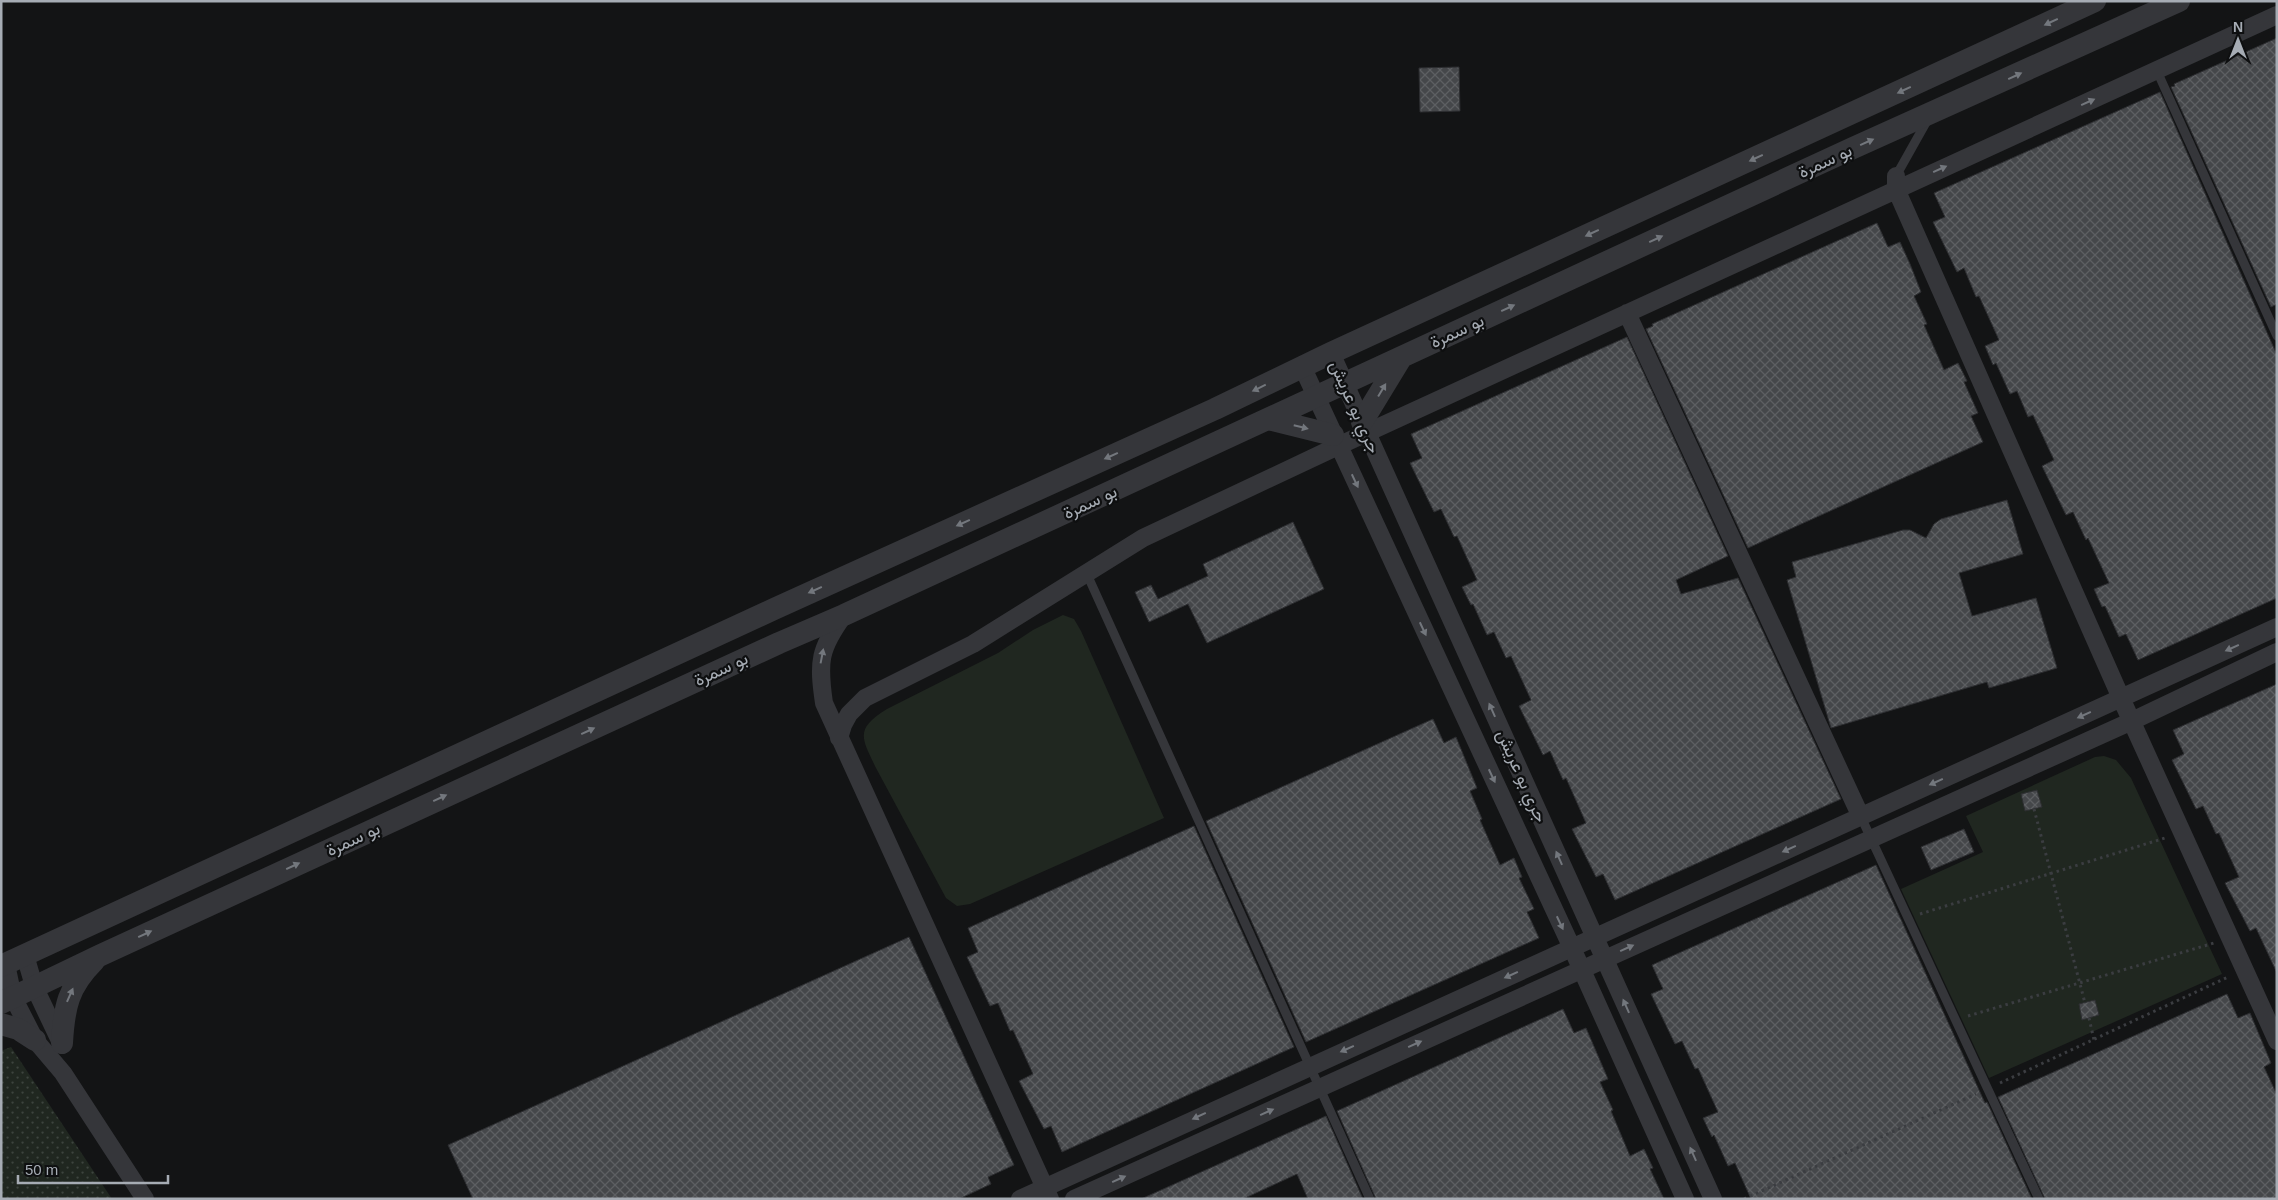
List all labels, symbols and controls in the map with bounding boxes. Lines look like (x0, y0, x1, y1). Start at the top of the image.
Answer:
north arrow (2213, 15, 2263, 65)
one-way arrow (2044, 18, 2058, 26)
text: N (2233, 19, 2243, 35)
one-way arrow (2008, 71, 2022, 79)
one-way arrow (1897, 87, 1911, 95)
one-way arrow (2081, 98, 2095, 106)
one-way arrow (1860, 138, 1874, 146)
street label: بو سمرة (1795, 140, 1855, 183)
one-way arrow (1749, 154, 1763, 162)
one-way arrow (1933, 165, 1947, 173)
one-way arrow (1585, 229, 1599, 237)
one-way arrow (1649, 235, 1663, 243)
one-way arrow (1501, 303, 1515, 311)
street label: بو سمرة (1427, 310, 1487, 353)
street label: جري بو عريش (1321, 358, 1384, 458)
one-way arrow (1252, 384, 1266, 392)
one-way arrow (1378, 384, 1387, 397)
one-way arrow (1293, 423, 1308, 431)
one-way arrow (1104, 453, 1118, 461)
one-way arrow (1350, 474, 1359, 489)
street label: بو سمرة (1060, 481, 1120, 524)
one-way arrow (956, 520, 970, 528)
one-way arrow (808, 587, 822, 595)
one-way arrow (1420, 622, 1428, 636)
one-way arrow (2225, 644, 2239, 652)
street label: بو سمرة (691, 648, 751, 691)
one-way arrow (819, 648, 827, 664)
one-way arrow (1488, 703, 1496, 717)
one-way arrow (2077, 711, 2091, 719)
one-way arrow (581, 726, 595, 734)
street label: جري بو عريش (1488, 727, 1551, 827)
one-way arrow (1488, 769, 1496, 783)
one-way arrow (1929, 778, 1944, 786)
one-way arrow (433, 794, 447, 802)
street label: بو سمرة (323, 818, 383, 861)
one-way arrow (1782, 846, 1796, 854)
one-way arrow (1555, 851, 1563, 865)
one-way arrow (286, 862, 300, 870)
one-way arrow (1557, 916, 1565, 930)
one-way arrow (138, 930, 152, 938)
one-way arrow (1620, 944, 1634, 952)
one-way arrow (1504, 972, 1518, 980)
one-way arrow (67, 988, 75, 1002)
one-way arrow (1622, 999, 1630, 1013)
one-way arrow (1408, 1040, 1422, 1048)
one-way arrow (1340, 1045, 1354, 1053)
one-way arrow (1260, 1107, 1274, 1115)
one-way arrow (1192, 1113, 1206, 1121)
one-way arrow (1689, 1147, 1697, 1161)
scale bar (18, 1152, 168, 1184)
text: 50 m (25, 1161, 58, 1178)
one-way arrow (1112, 1174, 1126, 1182)

